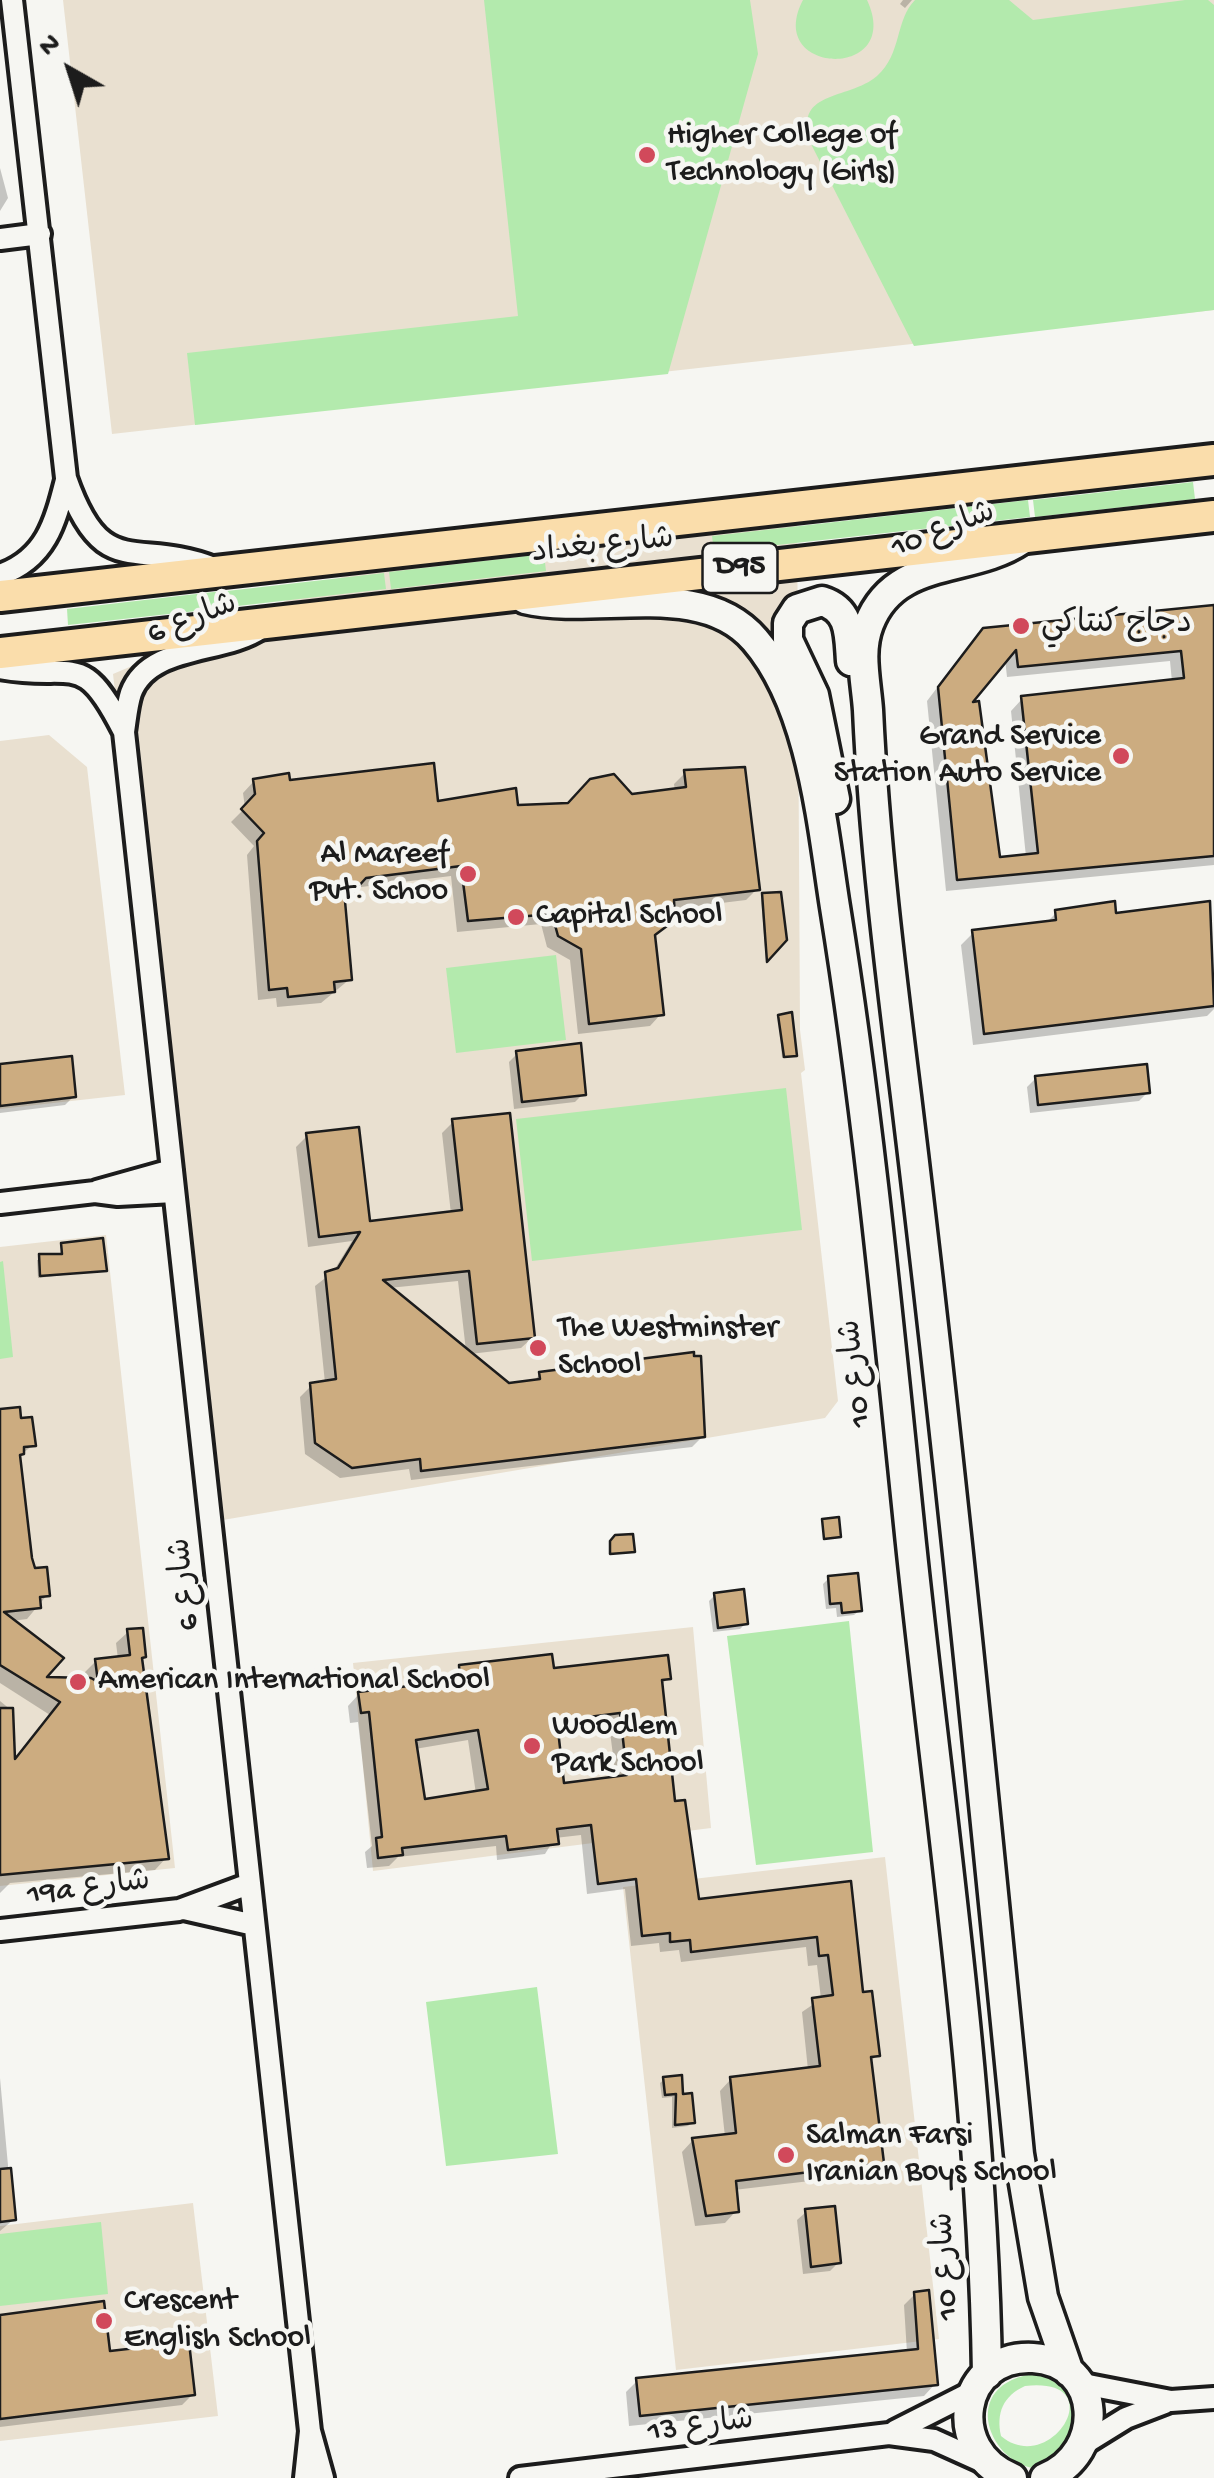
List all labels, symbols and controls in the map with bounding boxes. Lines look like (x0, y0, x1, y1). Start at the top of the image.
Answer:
north arrow (20, 20, 120, 120)
text: N (33, 28, 68, 65)
place label: Higher College of Technology (Girls) (667, 118, 896, 193)
marker: Higher College of Technology (Girls) (636, 144, 658, 166)
street label: شارع 10 (887, 495, 1001, 569)
street label: شارع بغداد (530, 521, 676, 575)
road number: D95 (702, 543, 778, 593)
street label: شارع 6 (143, 586, 243, 656)
place label: دجاج كنتاكي (1041, 607, 1192, 645)
marker: دجاج كنتاكي (1010, 615, 1032, 637)
place label: Grand Service Station Auto Service (834, 719, 1101, 794)
marker: Grand Service Station Auto Service (1110, 745, 1132, 767)
place label: Al Mareef Pvt. Schoo (309, 837, 448, 912)
marker: Al Mareef Pvt. Schoo (457, 863, 479, 885)
place label: Capital School (536, 898, 722, 936)
marker: Capital School (505, 906, 527, 928)
place label: The Westminster School (558, 1311, 778, 1386)
street label: شارع 10 (833, 1317, 883, 1429)
marker: The Westminster School (527, 1337, 549, 1359)
street label: شارع 6 (163, 1536, 211, 1632)
place label: American International School (98, 1663, 490, 1701)
marker: American International School (67, 1671, 89, 1693)
place label: Woodlem Park School (552, 1709, 704, 1784)
marker: Woodlem Park School (521, 1735, 543, 1757)
street label: 19a شارع (25, 1863, 153, 1917)
place label: Salman Farsi Iranian Boys School (806, 2118, 1057, 2193)
marker: Salman Farsi Iranian Boys School (775, 2144, 797, 2166)
street label: شارع 10 (926, 2211, 970, 2321)
place label: Crescent English School (124, 2284, 311, 2359)
marker: Crescent English School (93, 2310, 115, 2332)
street label: شارع 13 (646, 2402, 756, 2454)

